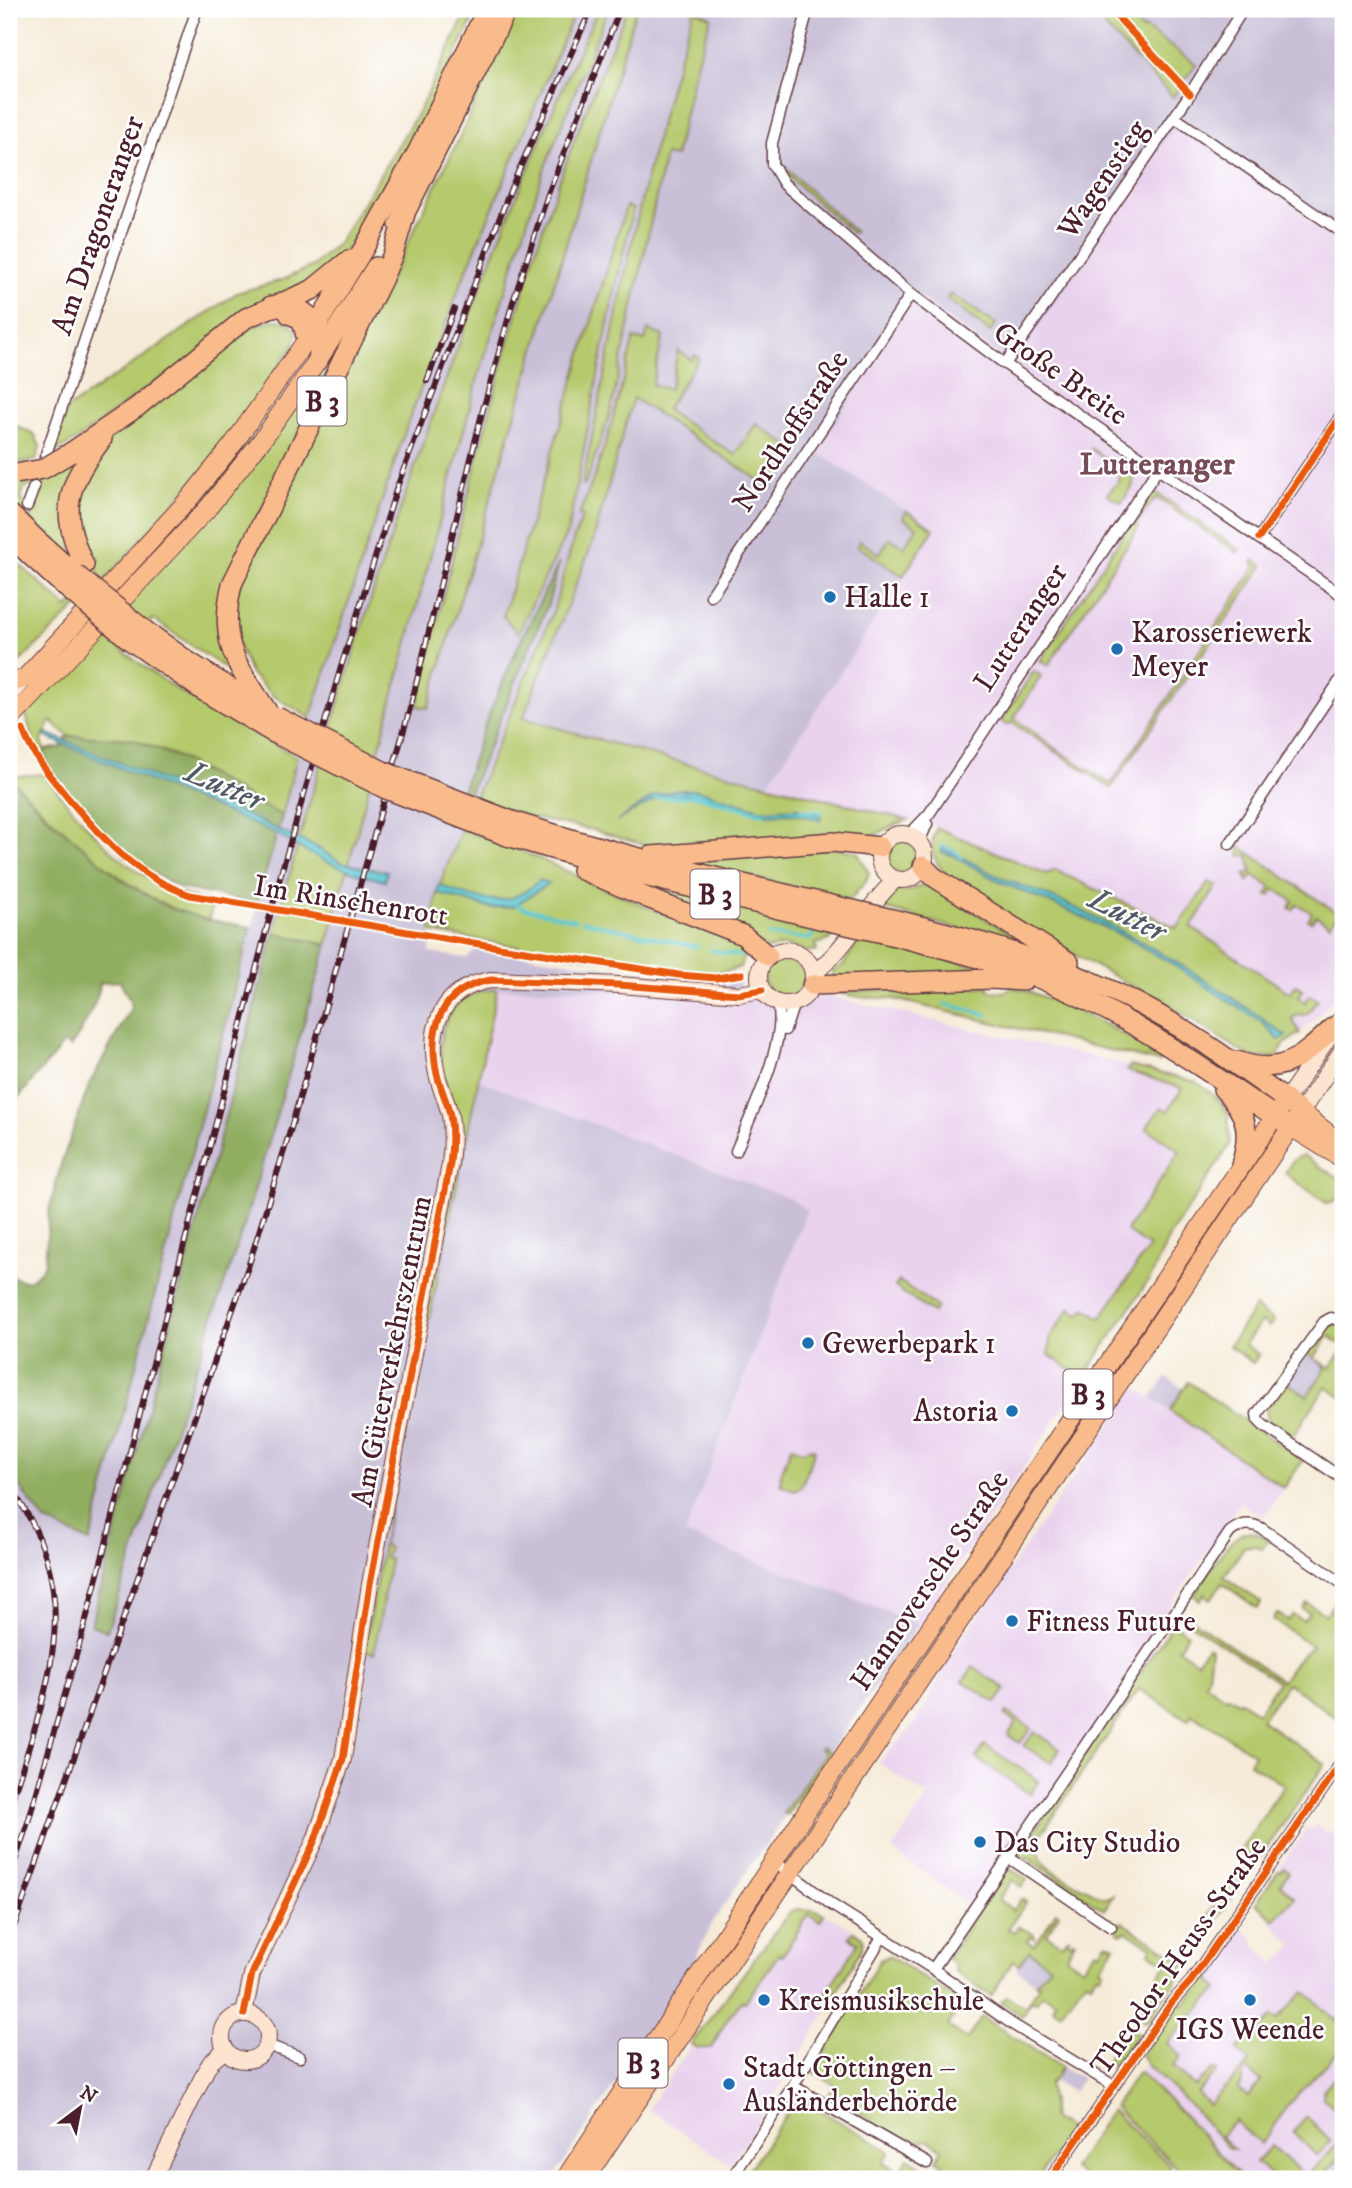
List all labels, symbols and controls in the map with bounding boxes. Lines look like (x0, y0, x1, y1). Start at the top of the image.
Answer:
street label: Am Dragoneranger (44, 111, 153, 340)
street label: Wagenstieg (1049, 113, 1157, 247)
street label: Große Breite (986, 314, 1135, 434)
street label: Nordhoffstraße (725, 344, 857, 520)
road number: B 3 (298, 376, 346, 426)
district label: Lutteranger (1079, 445, 1236, 485)
street label: Lutteranger (966, 557, 1076, 699)
place label: Halle 1 (844, 580, 930, 617)
marker: Halle 1 (822, 589, 838, 605)
place label: Karosseriewerk Meyer (1131, 615, 1312, 686)
marker: Karosseriewerk Meyer (1109, 641, 1125, 657)
water label: Lutter (177, 752, 272, 822)
street label: Im Rinschenrott (251, 868, 451, 935)
road number: B 3 (690, 870, 740, 918)
water label: Lutter (1080, 879, 1175, 953)
street label: Am Güterverkehrszentrum (344, 1192, 441, 1510)
place label: Gewerbepark 1 (822, 1326, 996, 1363)
marker: Gewerbepark 1 (800, 1335, 816, 1351)
road number: B 3 (1064, 1370, 1112, 1418)
place label: Astoria (913, 1394, 998, 1431)
marker: Astoria (1004, 1403, 1020, 1419)
street label: Hannoversche Straße (843, 1464, 1018, 1698)
place label: Fitness Future (1026, 1604, 1196, 1641)
marker: Fitness Future (1004, 1613, 1020, 1629)
place label: Das City Studio (994, 1825, 1180, 1862)
street label: Theodor-Heuss-Straße (1083, 1831, 1275, 2083)
marker: Das City Studio (972, 1834, 988, 1850)
place label: Kreismusikschule (778, 1983, 984, 2020)
marker: Kreismusikschule (756, 1992, 772, 2008)
marker: IGS Weende (1242, 1992, 1258, 2008)
place label: IGS Weende (1175, 2012, 1325, 2049)
road number: B 3 (618, 2038, 668, 2088)
place label: Stadt Göttingen – Ausländerbehörde (743, 2050, 958, 2121)
north arrow (46, 2072, 116, 2142)
marker: Stadt Göttingen – Ausländerbehörde (721, 2076, 737, 2092)
text: N (76, 2081, 101, 2109)

